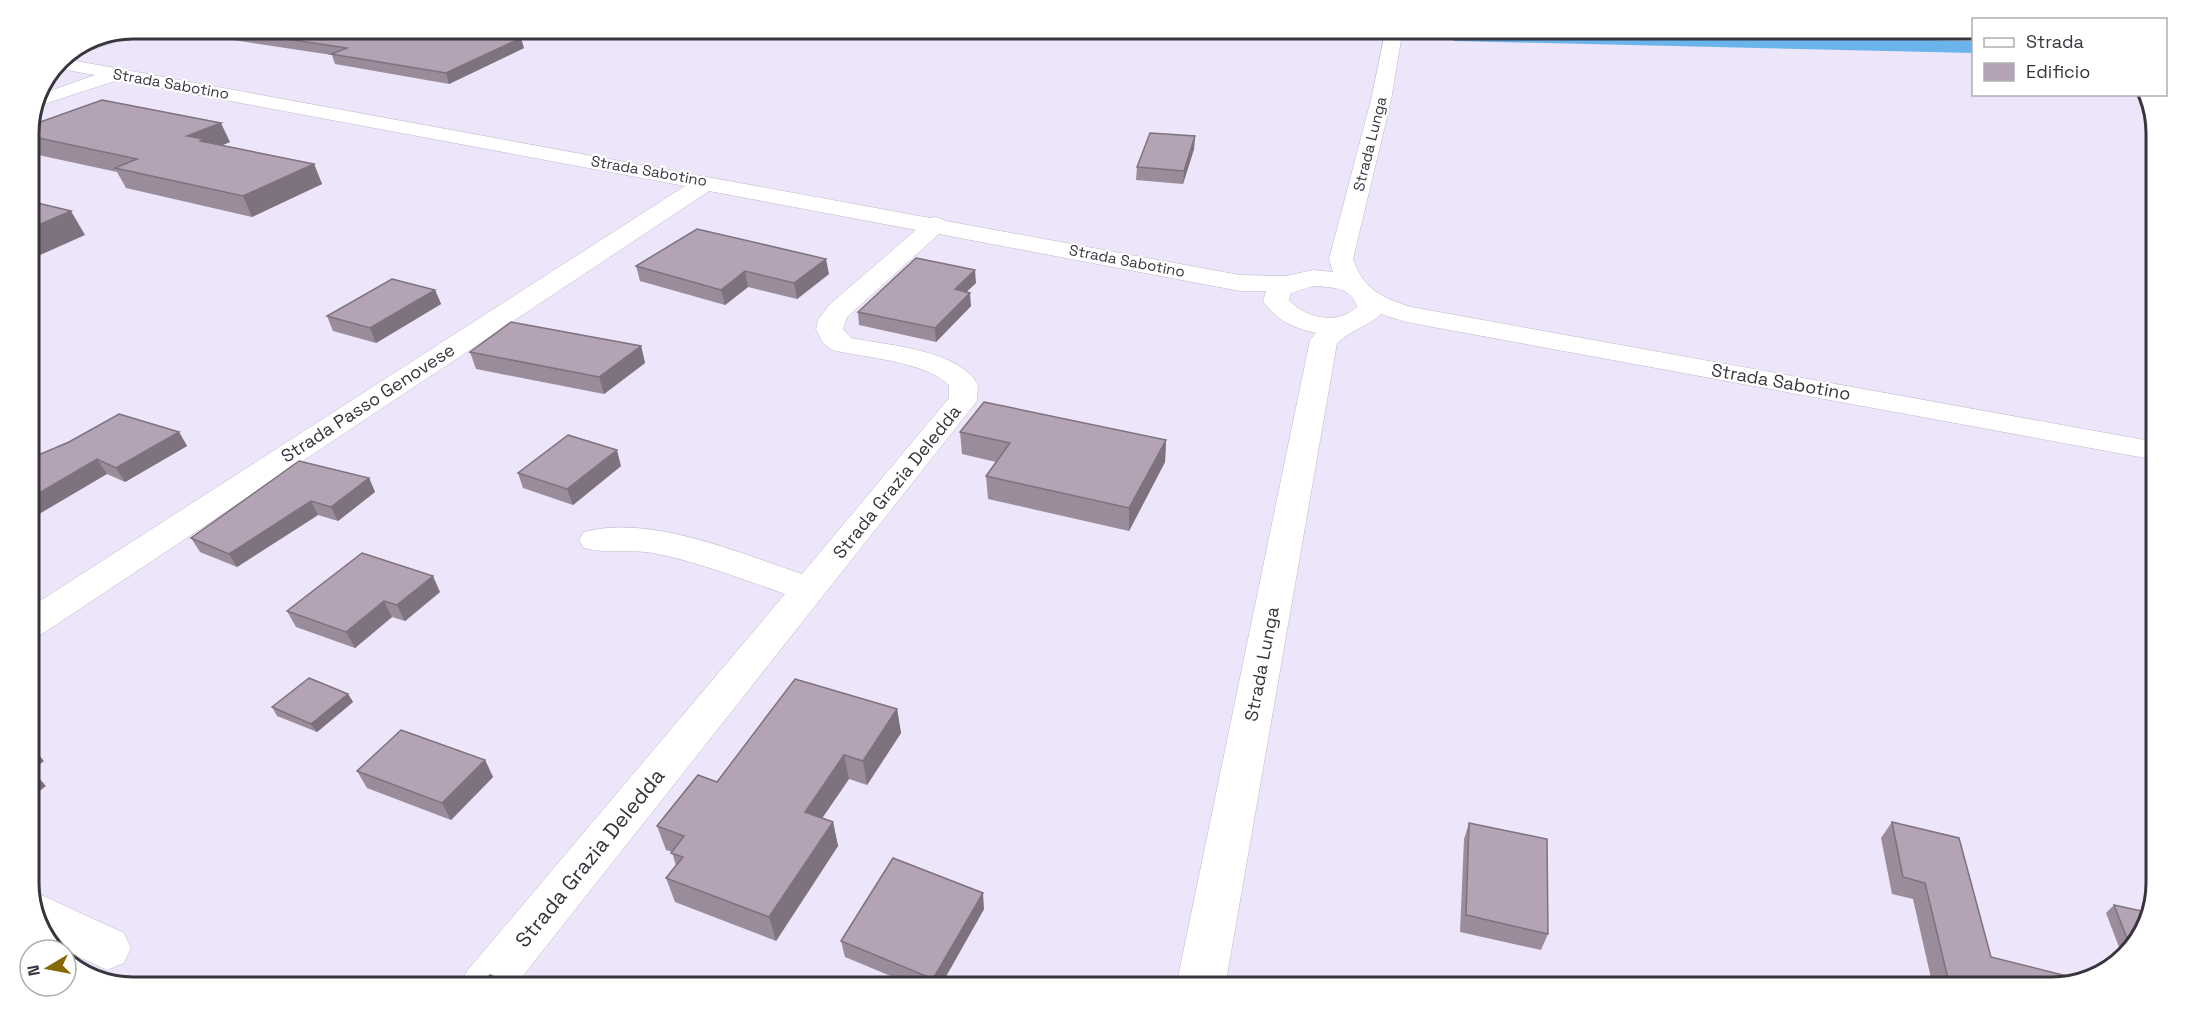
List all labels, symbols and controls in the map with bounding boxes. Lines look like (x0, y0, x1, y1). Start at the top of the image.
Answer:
legend (1972, 18, 2167, 96)
text: Strada (2026, 30, 2084, 53)
text: Edificio (2026, 60, 2090, 83)
street label: Strada Sabotino (112, 64, 231, 103)
street label: Strada Lunga (1349, 94, 1391, 193)
street label: Strada Sabotino (590, 151, 709, 190)
street label: Strada Sabotino (1068, 240, 1187, 281)
street label: Strada Passo Genovese (277, 338, 459, 467)
street label: Strada Sabotino (1710, 358, 1853, 405)
street label: Strada Grazia Deledda (828, 400, 966, 563)
street label: Strada Lunga (1239, 605, 1284, 723)
street label: Strada Grazia Deledda (509, 763, 670, 953)
north arrow (18, 938, 78, 998)
text: N (22, 963, 45, 978)

